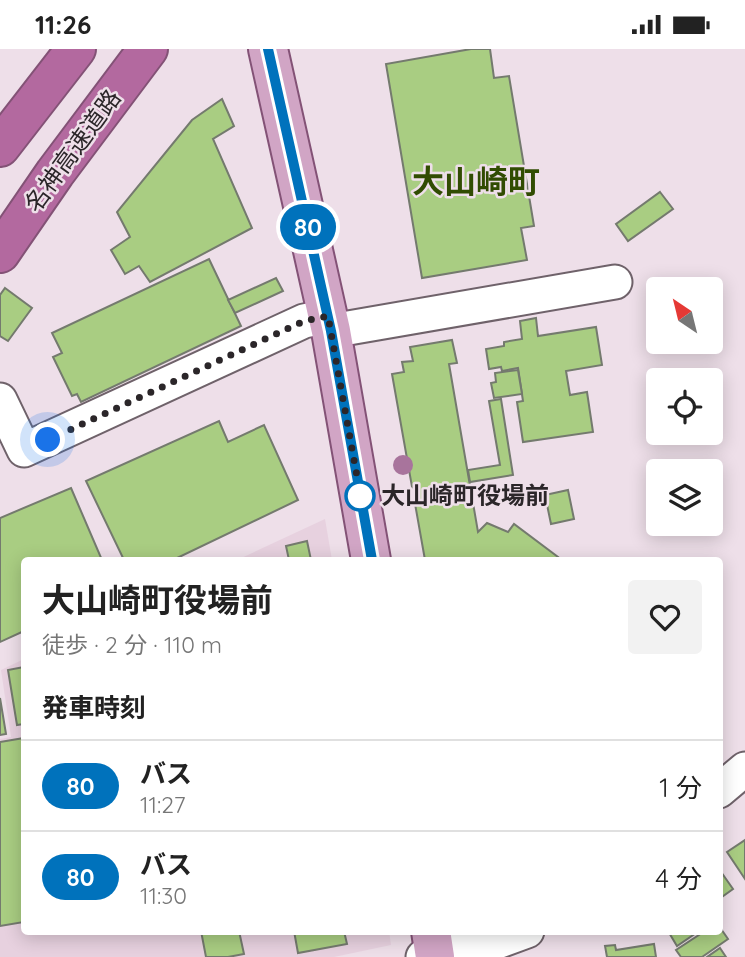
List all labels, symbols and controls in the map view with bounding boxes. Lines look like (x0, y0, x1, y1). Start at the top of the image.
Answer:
text: 11:26 (35, 8, 92, 41)
street label: 名神高速道路 (18, 83, 127, 217)
district label: 大山崎町 (412, 161, 540, 201)
line badge: 80 (276, 204, 340, 250)
text: 80 (294, 212, 322, 242)
north arrow (646, 277, 723, 353)
map controls (646, 277, 723, 536)
button: locate (646, 368, 723, 445)
your location (30, 422, 65, 457)
button: layers (646, 459, 723, 536)
place label: 大山崎町役場前 (381, 480, 549, 510)
marker: 大山崎町役場前 (345, 481, 375, 511)
text: 大山崎町役場前 (42, 579, 273, 620)
button: heart (628, 580, 702, 654)
text: 徒歩 · 2 分 · 110 m (42, 630, 222, 659)
text: 発車時刻 (42, 691, 146, 724)
text: バス (140, 757, 192, 790)
text: 80 (67, 771, 94, 801)
text: 1 分 (659, 771, 702, 804)
text: 11:27 (140, 790, 185, 819)
text: バス (140, 848, 192, 881)
text: 80 (67, 862, 94, 892)
text: 4 分 (655, 862, 702, 895)
text: 11:30 (140, 881, 187, 910)

